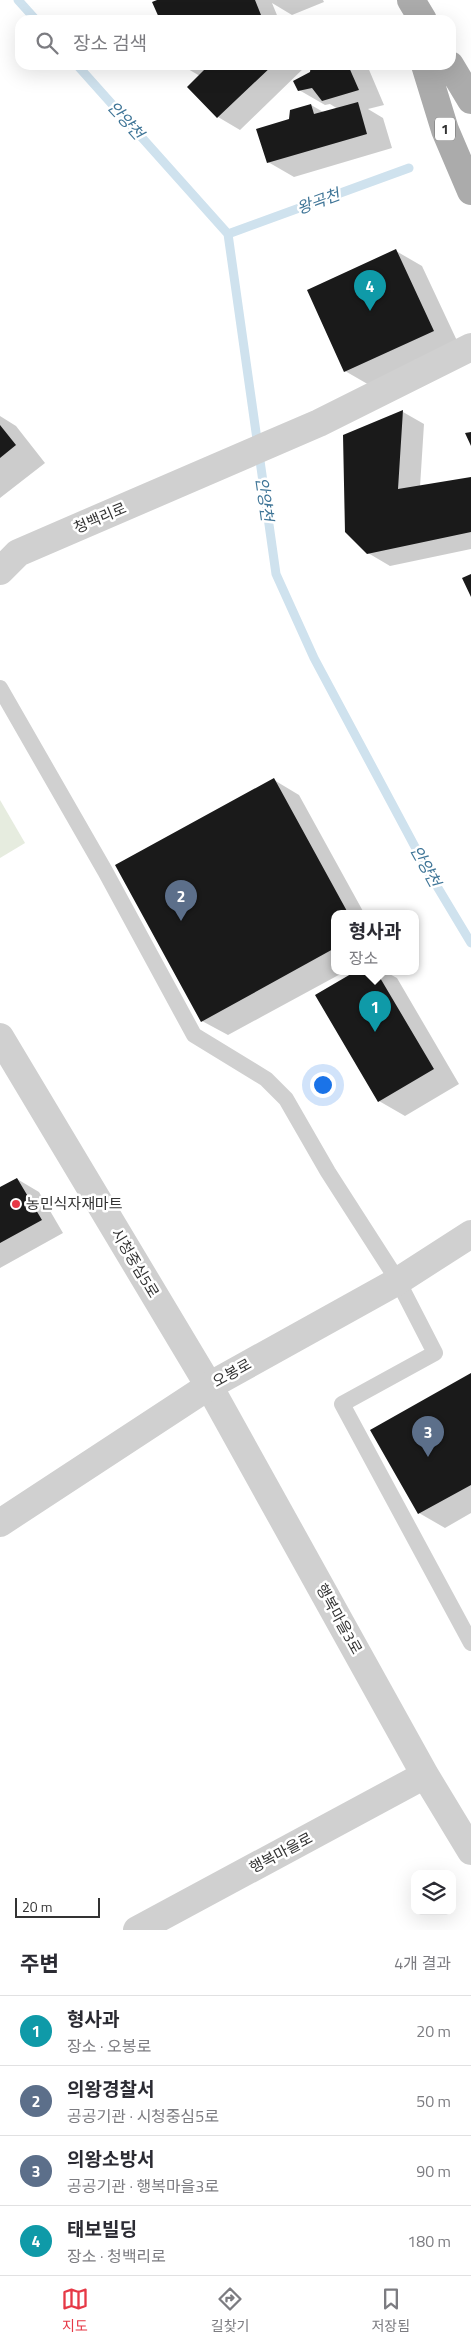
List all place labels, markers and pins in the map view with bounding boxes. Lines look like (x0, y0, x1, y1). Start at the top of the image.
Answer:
pin: 4 (354, 270, 386, 311)
pin: 2 (165, 880, 197, 921)
pin: 1 (359, 991, 391, 1032)
place label: 농민식자재마트 (26, 1192, 123, 1215)
marker: 농민식자재마트 (10, 1198, 22, 1210)
pin: 3 (412, 1416, 444, 1457)

